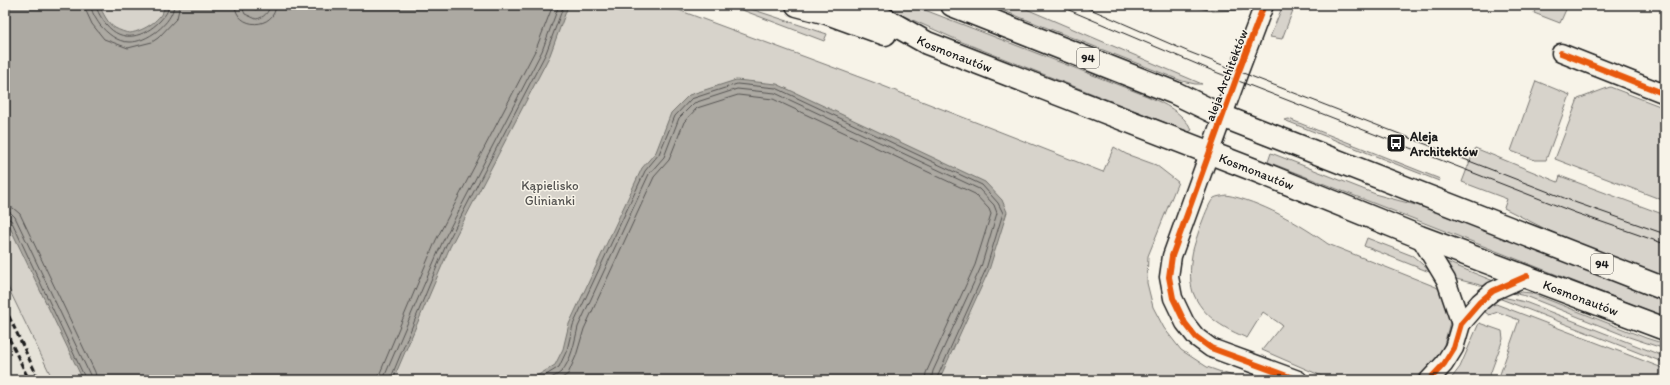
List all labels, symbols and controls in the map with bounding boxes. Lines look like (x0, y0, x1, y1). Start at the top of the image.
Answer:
street label: aleja Architektów (1202, 27, 1251, 123)
street label: Kosmonautów (914, 32, 994, 76)
road number: 94 (1077, 48, 1099, 68)
place label: Aleja Architektów (1409, 129, 1478, 159)
bus stop icon: Aleja Architektów (1385, 132, 1407, 154)
street label: Kosmonautów (1217, 150, 1296, 193)
park label: Kąpielisko Glinianki (521, 178, 579, 208)
road number: 94 (1591, 254, 1613, 274)
street label: Kosmonautów (1541, 277, 1621, 319)

